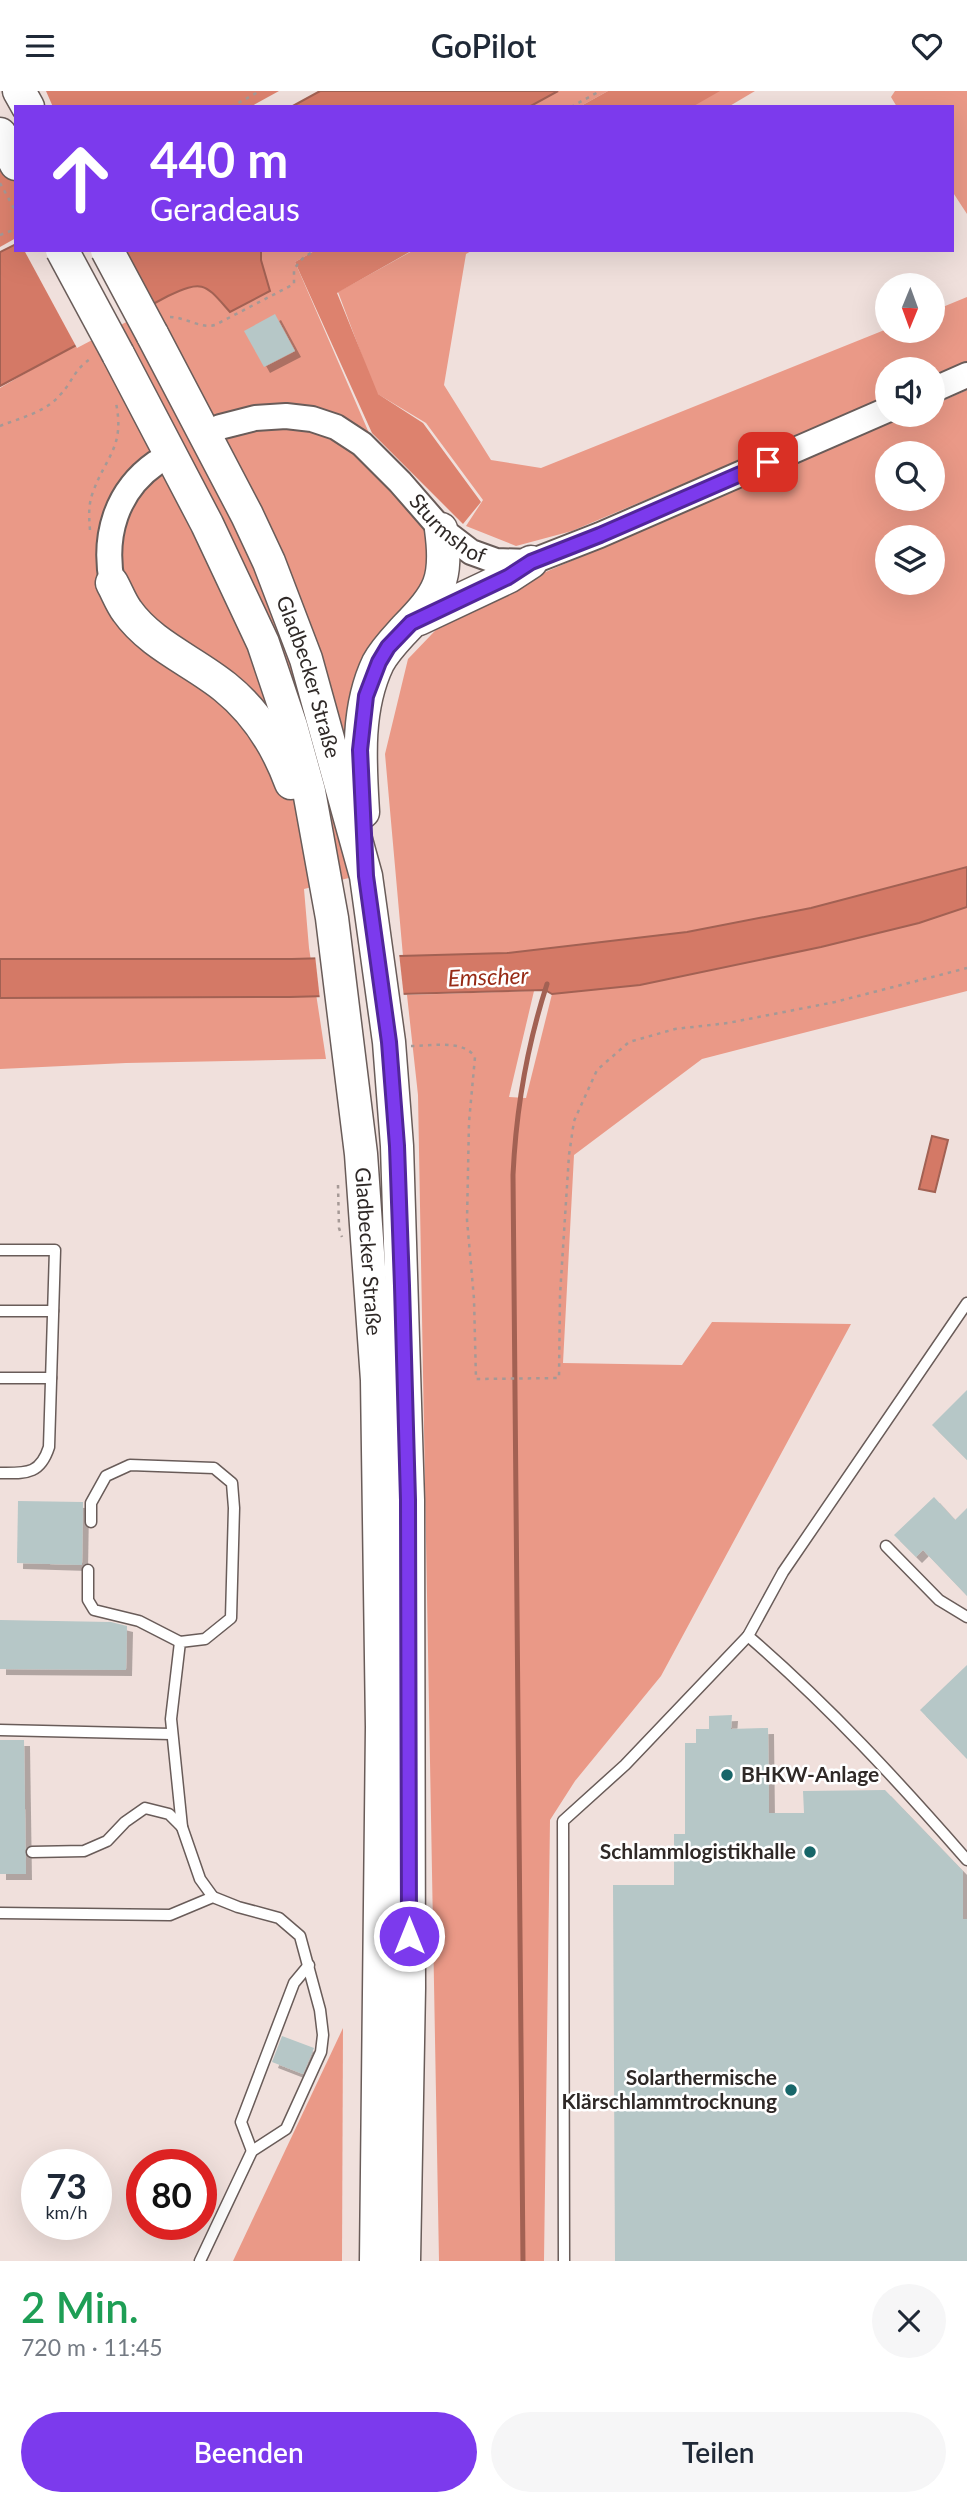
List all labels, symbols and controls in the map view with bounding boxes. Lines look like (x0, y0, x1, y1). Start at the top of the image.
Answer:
text: GoPilot (431, 26, 536, 65)
icon: menu (21, 27, 59, 65)
icon: heart (908, 27, 946, 65)
text: 440 m (150, 130, 288, 188)
icon: ahead (35, 133, 126, 224)
text: Geradeaus (150, 189, 300, 228)
north arrow (875, 273, 945, 343)
map controls (875, 273, 945, 595)
button: sound (875, 357, 945, 427)
pin (738, 432, 798, 492)
button: search (875, 441, 945, 511)
icon: arrive (749, 443, 787, 481)
street label: Sturmshof (405, 488, 490, 568)
button: layers (875, 525, 945, 595)
street label: Gladbecker Straße (272, 592, 347, 760)
water label: Emscher (447, 961, 530, 991)
street label: Gladbecker Straße (351, 1166, 388, 1336)
place label: BHKW-Anlage (741, 1761, 879, 1786)
marker: BHKW-Anlage (719, 1767, 735, 1783)
place label: Schlammlogistikhalle (600, 1838, 796, 1863)
marker: Schlammlogistikhalle (802, 1844, 818, 1860)
position arrow (372, 1899, 446, 1973)
place label: Solarthermische Klärschlammtrocknung (561, 2064, 777, 2113)
marker: Solarthermische Klärschlammtrocknung (783, 2082, 799, 2098)
speed limit sign: 80 (126, 2149, 217, 2240)
text: 73 (46, 2164, 87, 2206)
text: km/h (45, 2201, 88, 2223)
text: 2 Min. (21, 2282, 139, 2332)
button: close (872, 2284, 946, 2358)
text: 720 m · 11:45 (21, 2333, 163, 2361)
button: Beenden (21, 2412, 477, 2492)
button: Teilen (491, 2412, 946, 2492)

